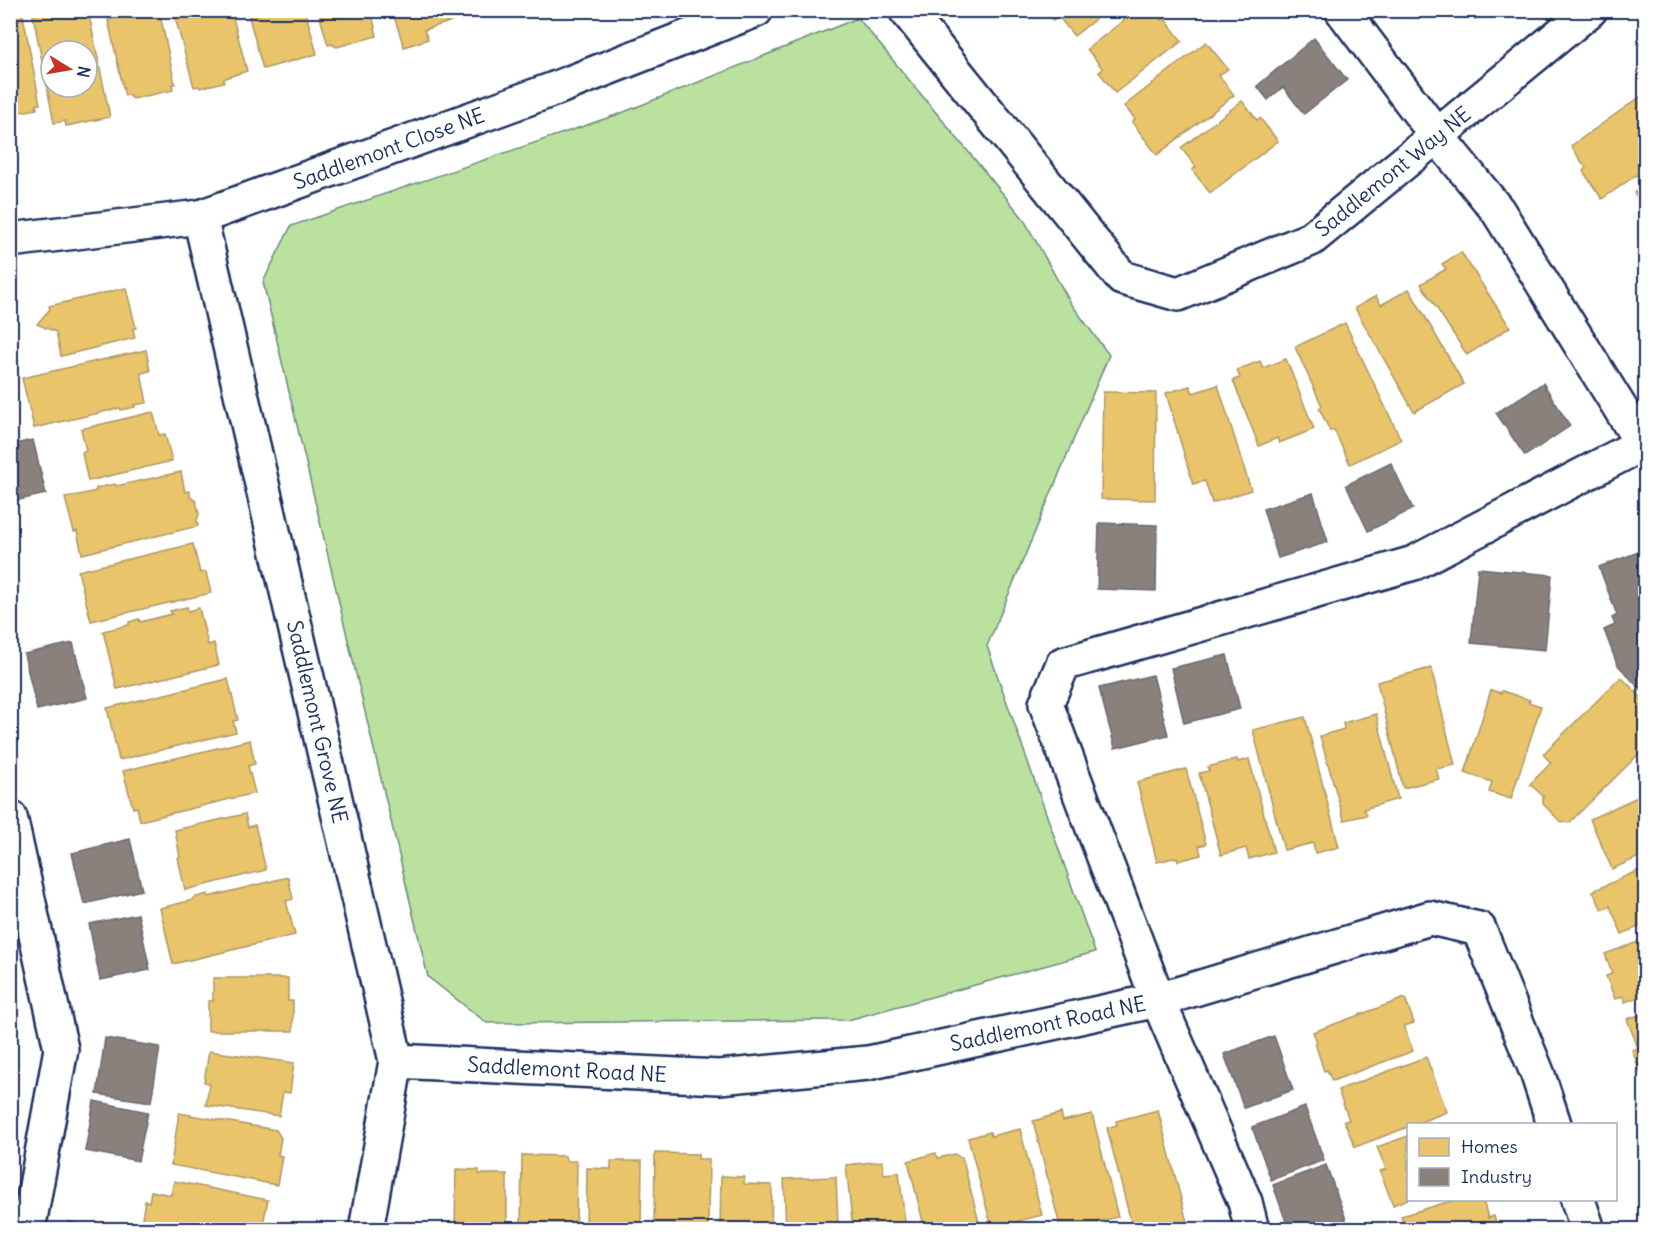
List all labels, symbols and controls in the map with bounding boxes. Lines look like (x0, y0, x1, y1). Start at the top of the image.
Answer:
north arrow (39, 39, 99, 99)
text: N (73, 65, 95, 79)
street label: Saddlemont Close NE (289, 101, 488, 196)
street label: Saddlemont Way NE (1309, 101, 1476, 243)
street label: Saddlemont Grove NE (281, 618, 354, 826)
street label: Saddlemont Road NE (947, 990, 1148, 1057)
street label: Saddlemont Road NE (467, 1051, 667, 1088)
legend (1407, 1123, 1617, 1201)
text: Homes (1461, 1135, 1518, 1158)
text: Industry (1461, 1165, 1532, 1188)

